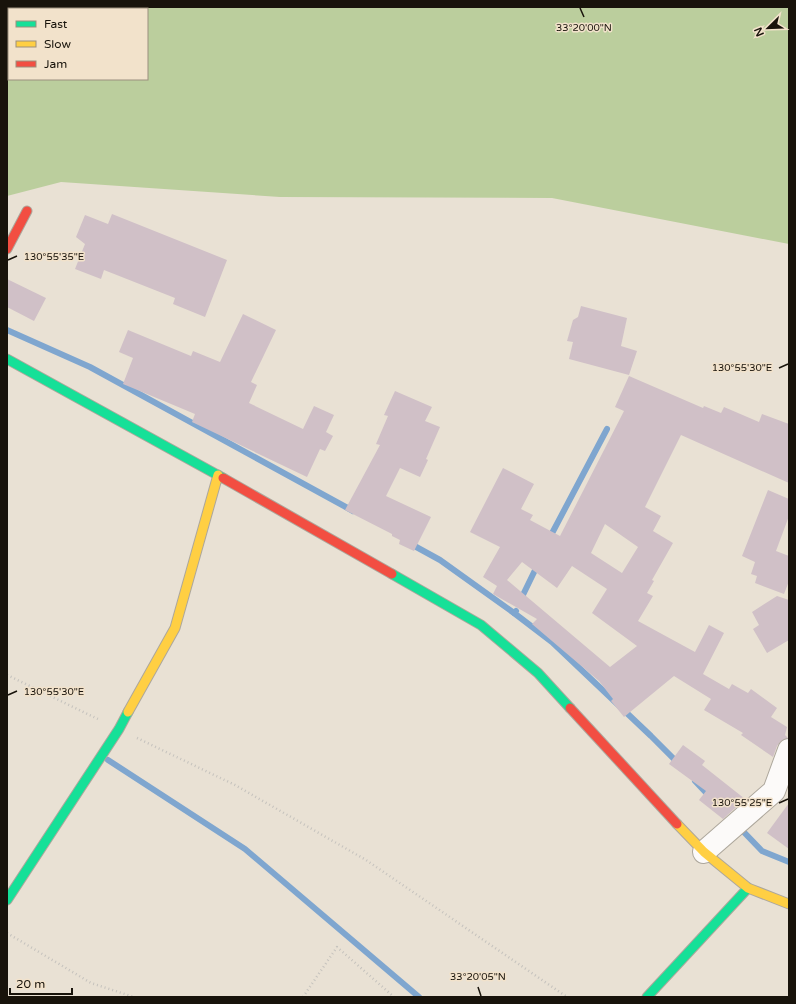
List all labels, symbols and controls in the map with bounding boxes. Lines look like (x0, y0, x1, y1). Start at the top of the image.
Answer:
legend (8, 8, 148, 80)
north arrow (748, 8, 788, 48)
text: Fast (44, 17, 68, 31)
text: 33°20'00"N (556, 22, 612, 34)
text: N (752, 25, 767, 38)
text: Slow (44, 37, 71, 51)
text: Jam (44, 57, 67, 71)
text: 130°55'35"E (24, 251, 84, 263)
text: 130°55'30"E (712, 362, 772, 374)
text: 130°55'30"E (24, 686, 84, 698)
text: 130°55'25"E (712, 797, 772, 809)
scale bar (10, 970, 72, 996)
text: 33°20'05"N (450, 971, 506, 983)
text: 20 m (16, 977, 45, 991)

